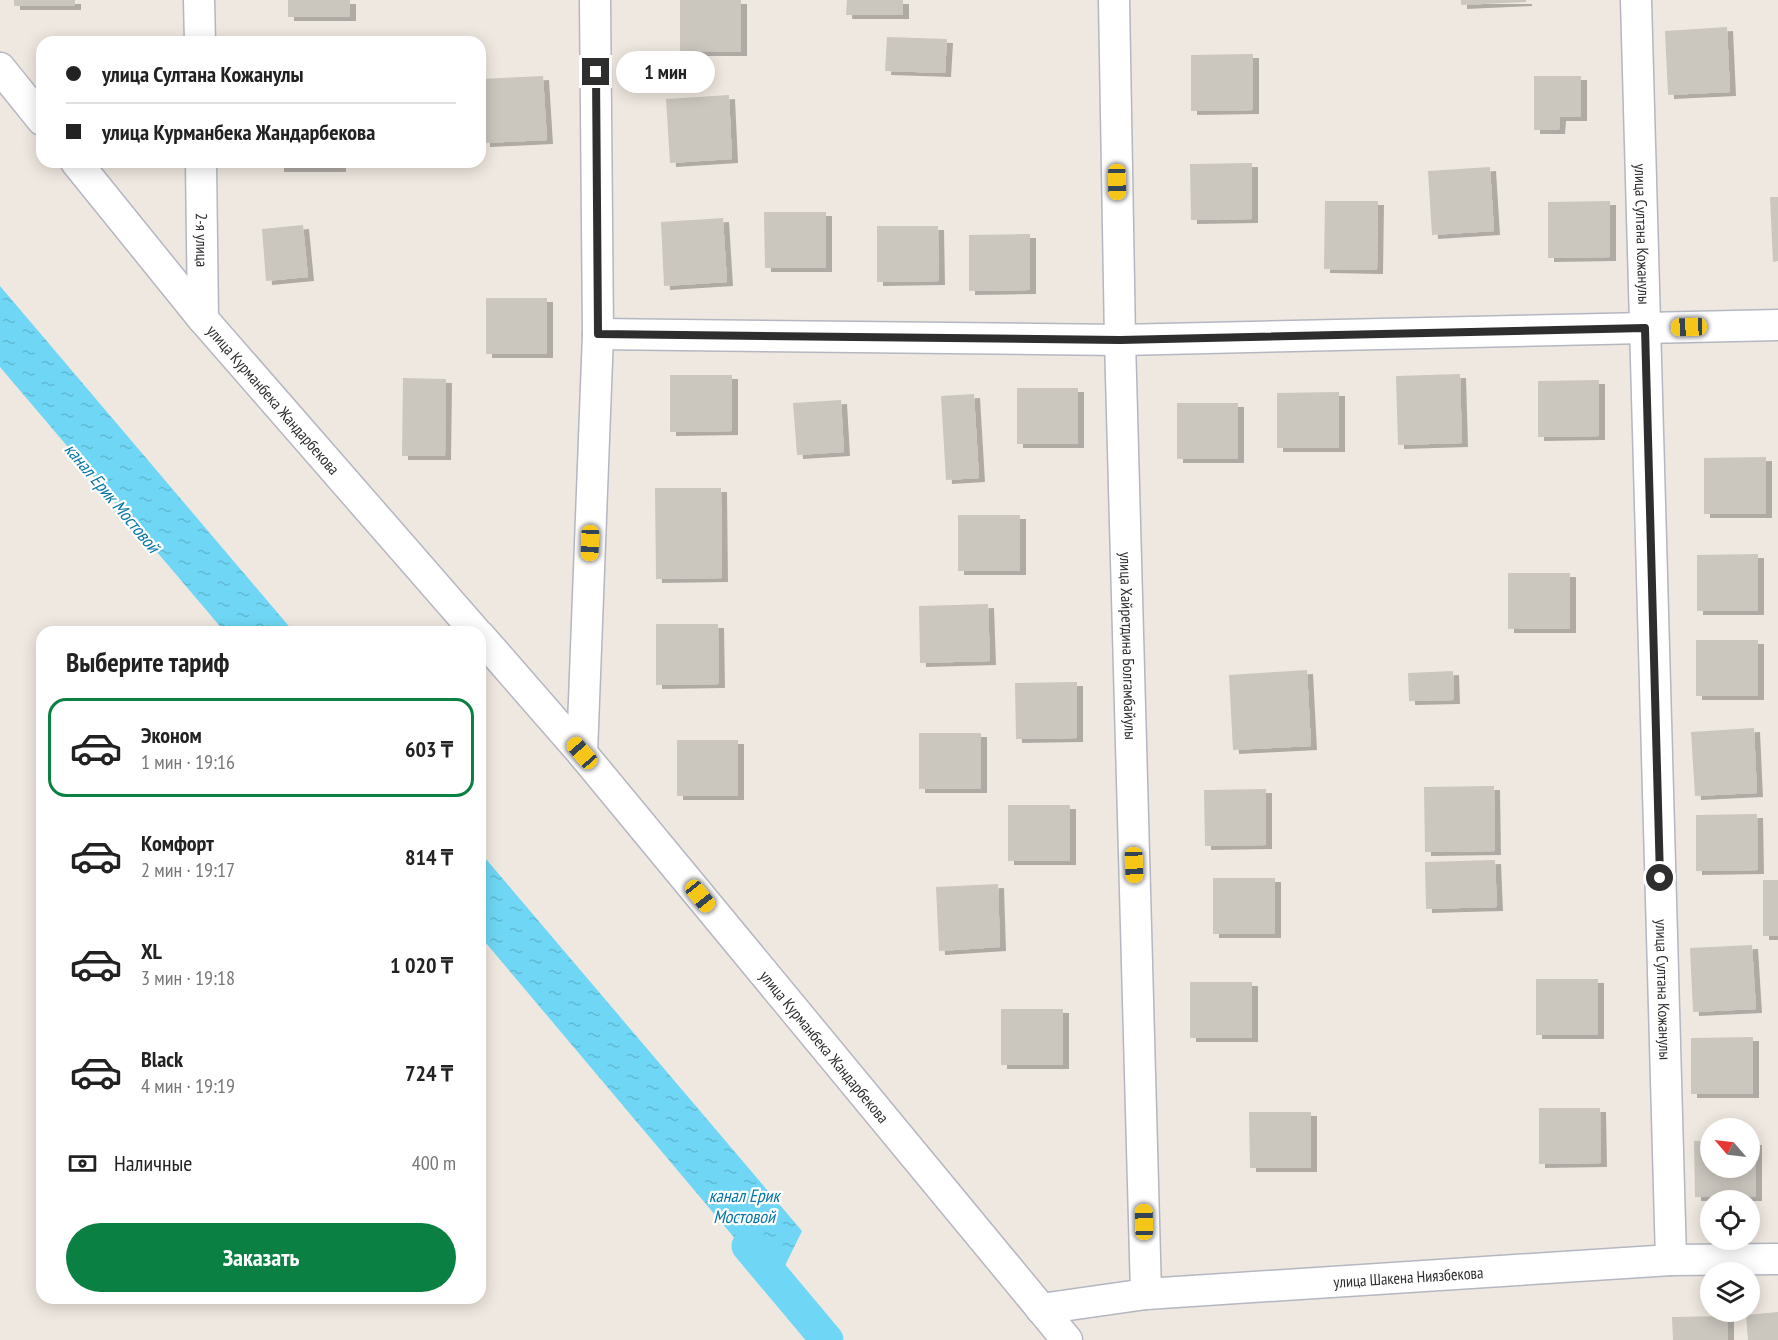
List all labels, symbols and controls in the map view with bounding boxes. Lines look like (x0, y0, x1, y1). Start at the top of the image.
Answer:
callout: 1 мин (617, 51, 716, 93)
route end (582, 58, 609, 85)
text: 1 мин (644, 59, 687, 85)
text: улица Султана Кожанулы (102, 60, 304, 88)
text: улица Курманбека Жандарбекова (102, 118, 375, 146)
street label: улица Султана Кожанулы (1631, 163, 1654, 305)
car (1108, 164, 1126, 200)
street label: 2-я улица (192, 213, 212, 267)
car (1671, 317, 1707, 337)
street label: улица Курманбека Жандарбекова (203, 321, 344, 479)
water label: канал Ерик Мостовой (60, 438, 166, 559)
car (580, 525, 600, 561)
street label: улица Хайретдина Болгамбайулы (1116, 552, 1141, 740)
text: Выберите тариф (66, 645, 229, 679)
icon: car (69, 721, 123, 775)
text: Эконом (141, 721, 202, 749)
car (563, 734, 601, 772)
text: 603 ₸ (405, 735, 453, 763)
text: 1 мин · 19:16 (141, 749, 235, 775)
icon: car (69, 829, 123, 883)
text: Комфорт (141, 829, 214, 857)
text: 814 ₸ (405, 843, 453, 871)
car (1124, 847, 1144, 883)
text: 2 мин · 19:17 (141, 857, 235, 883)
route start (1646, 864, 1673, 891)
car (682, 876, 718, 916)
street label: улица Султана Кожанулы (1652, 919, 1675, 1060)
icon: car (69, 937, 123, 991)
text: XL (141, 937, 162, 965)
text: 1 020 ₸ (390, 951, 453, 979)
text: 3 мин · 19:18 (141, 965, 235, 991)
street label: улица Курманбека Жандарбекова (756, 966, 893, 1127)
icon: car (69, 1045, 123, 1099)
text: Black (141, 1045, 183, 1073)
text: 724 ₸ (405, 1059, 453, 1087)
text: 4 мин · 19:19 (141, 1073, 235, 1099)
north arrow (1700, 1118, 1760, 1178)
map controls (1700, 1118, 1760, 1322)
icon: cash (66, 1147, 99, 1180)
text: Наличные (114, 1149, 192, 1177)
text: 400 m (412, 1150, 456, 1176)
water label: канал Ерик Мостовой (709, 1184, 781, 1228)
button: locate (1700, 1190, 1760, 1250)
car (1135, 1204, 1153, 1240)
button: Заказать (66, 1223, 456, 1292)
street label: улица Шакена Ниязбекова (1333, 1262, 1484, 1292)
button: layers (1700, 1262, 1760, 1322)

